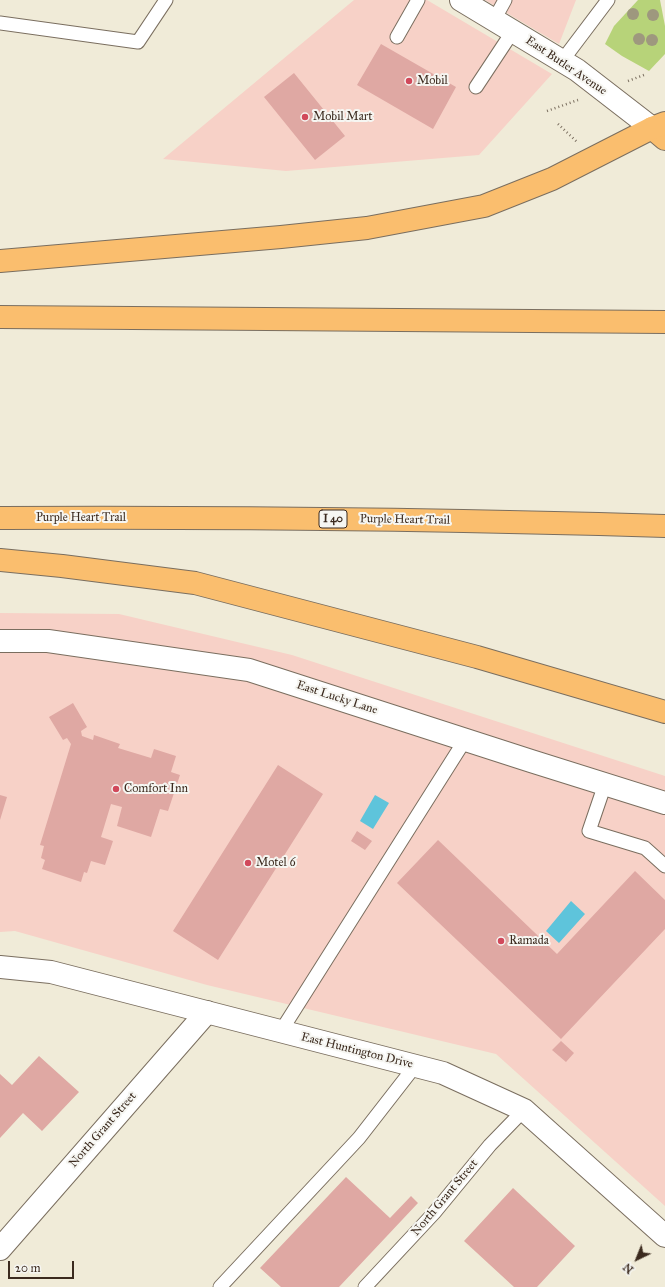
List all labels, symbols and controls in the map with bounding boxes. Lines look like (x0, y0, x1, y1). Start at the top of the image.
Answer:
street label: East Butler Avenue (523, 34, 609, 98)
place label: Mobil (417, 74, 448, 88)
marker: Mobil (404, 76, 414, 86)
place label: Mobil Mart (313, 110, 372, 124)
marker: Mobil Mart (300, 112, 310, 122)
road number: I 40 (319, 510, 347, 528)
street label: Purple Heart Trail (36, 511, 126, 525)
street label: Purple Heart Trail (360, 512, 450, 528)
street label: East Lucky Lane (295, 678, 379, 718)
place label: Comfort Inn (124, 782, 188, 796)
marker: Comfort Inn (111, 784, 121, 794)
place label: Motel 6 (256, 856, 296, 870)
marker: Motel 6 (243, 858, 253, 868)
place label: Ramada (509, 934, 549, 948)
marker: Ramada (496, 936, 506, 946)
street label: East Huntington Drive (300, 1030, 414, 1072)
street label: North Grant Street (66, 1089, 140, 1171)
street label: North Grant Street (409, 1157, 481, 1239)
north arrow (617, 1239, 657, 1279)
scale bar (10, 1253, 76, 1279)
text: N (621, 1260, 636, 1276)
text: 20 m (15, 1261, 41, 1275)

